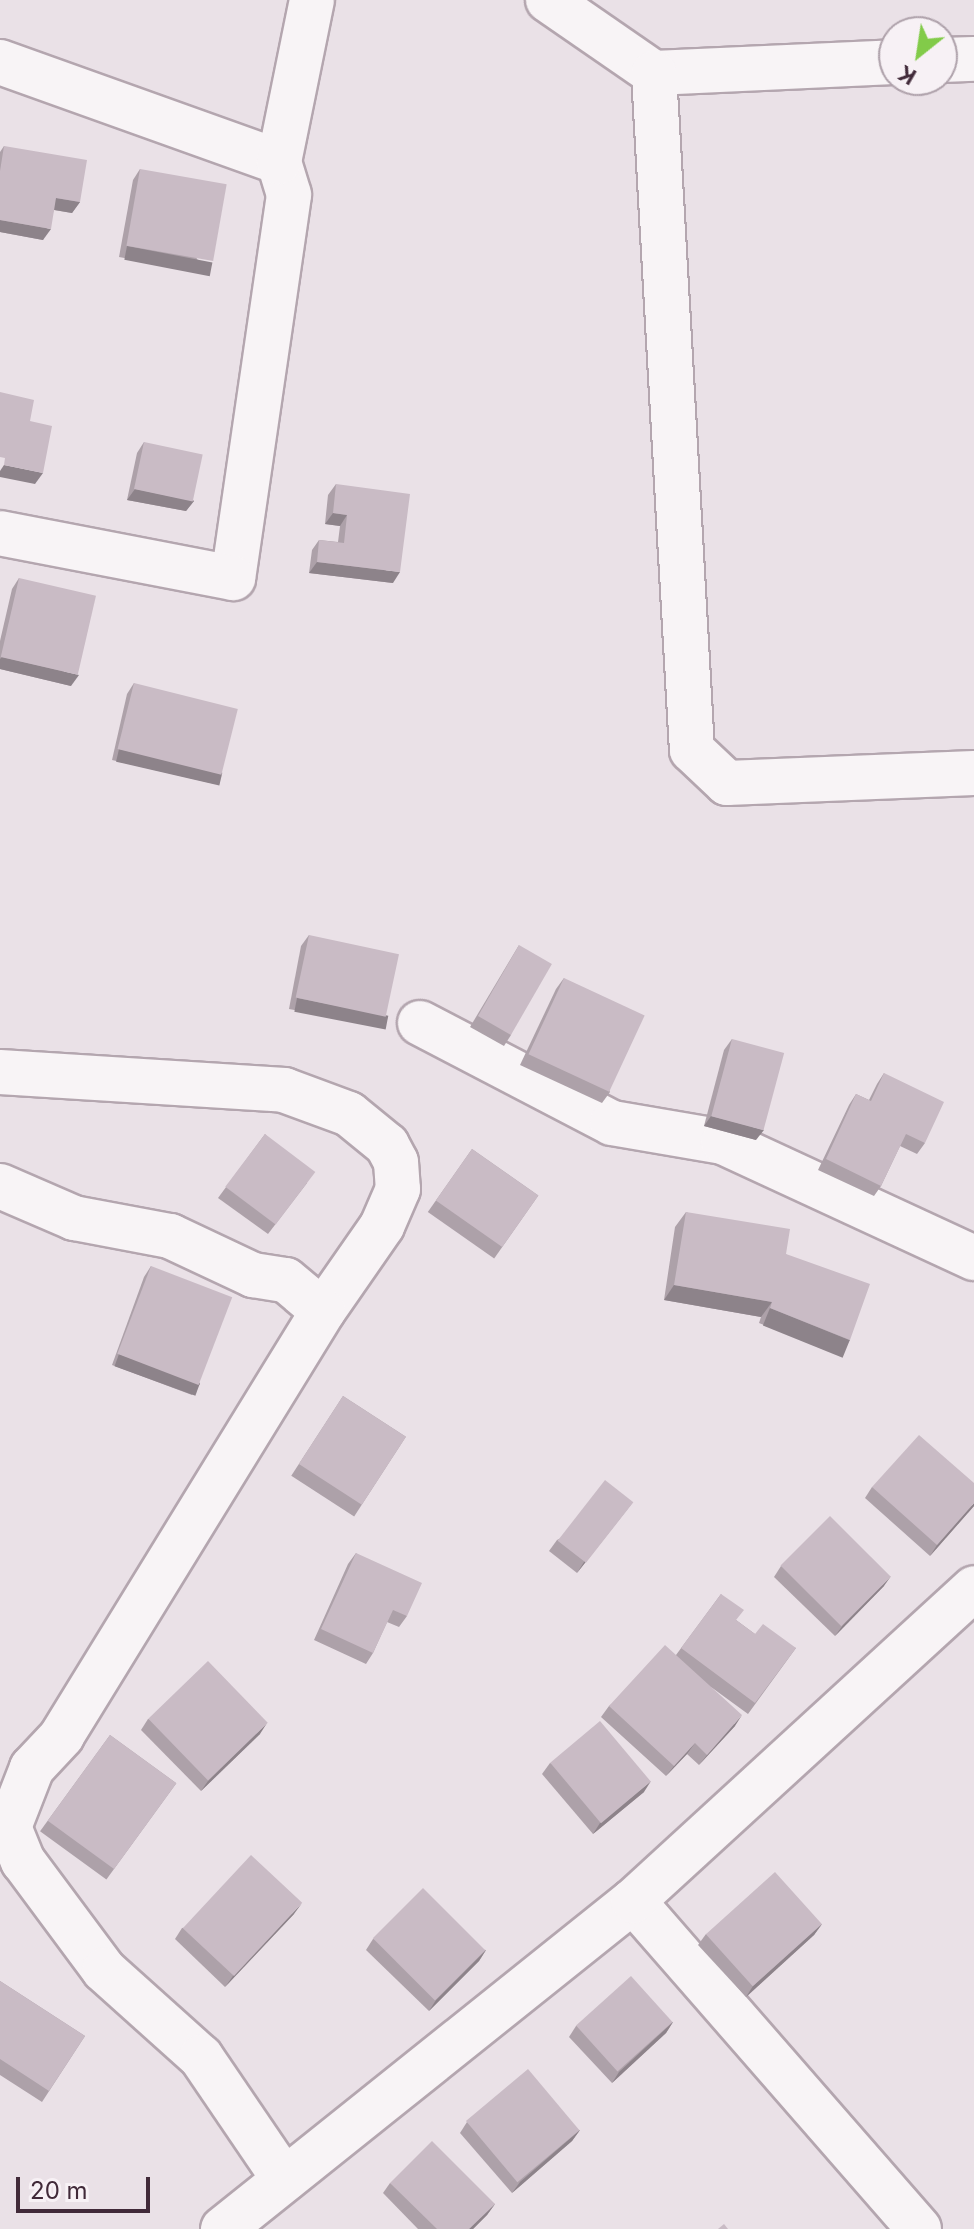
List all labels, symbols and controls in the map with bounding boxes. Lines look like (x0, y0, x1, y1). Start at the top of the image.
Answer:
north arrow (878, 16, 958, 96)
text: K (894, 60, 920, 90)
scale bar (20, 2161, 154, 2211)
text: 20 m (30, 2176, 88, 2205)

